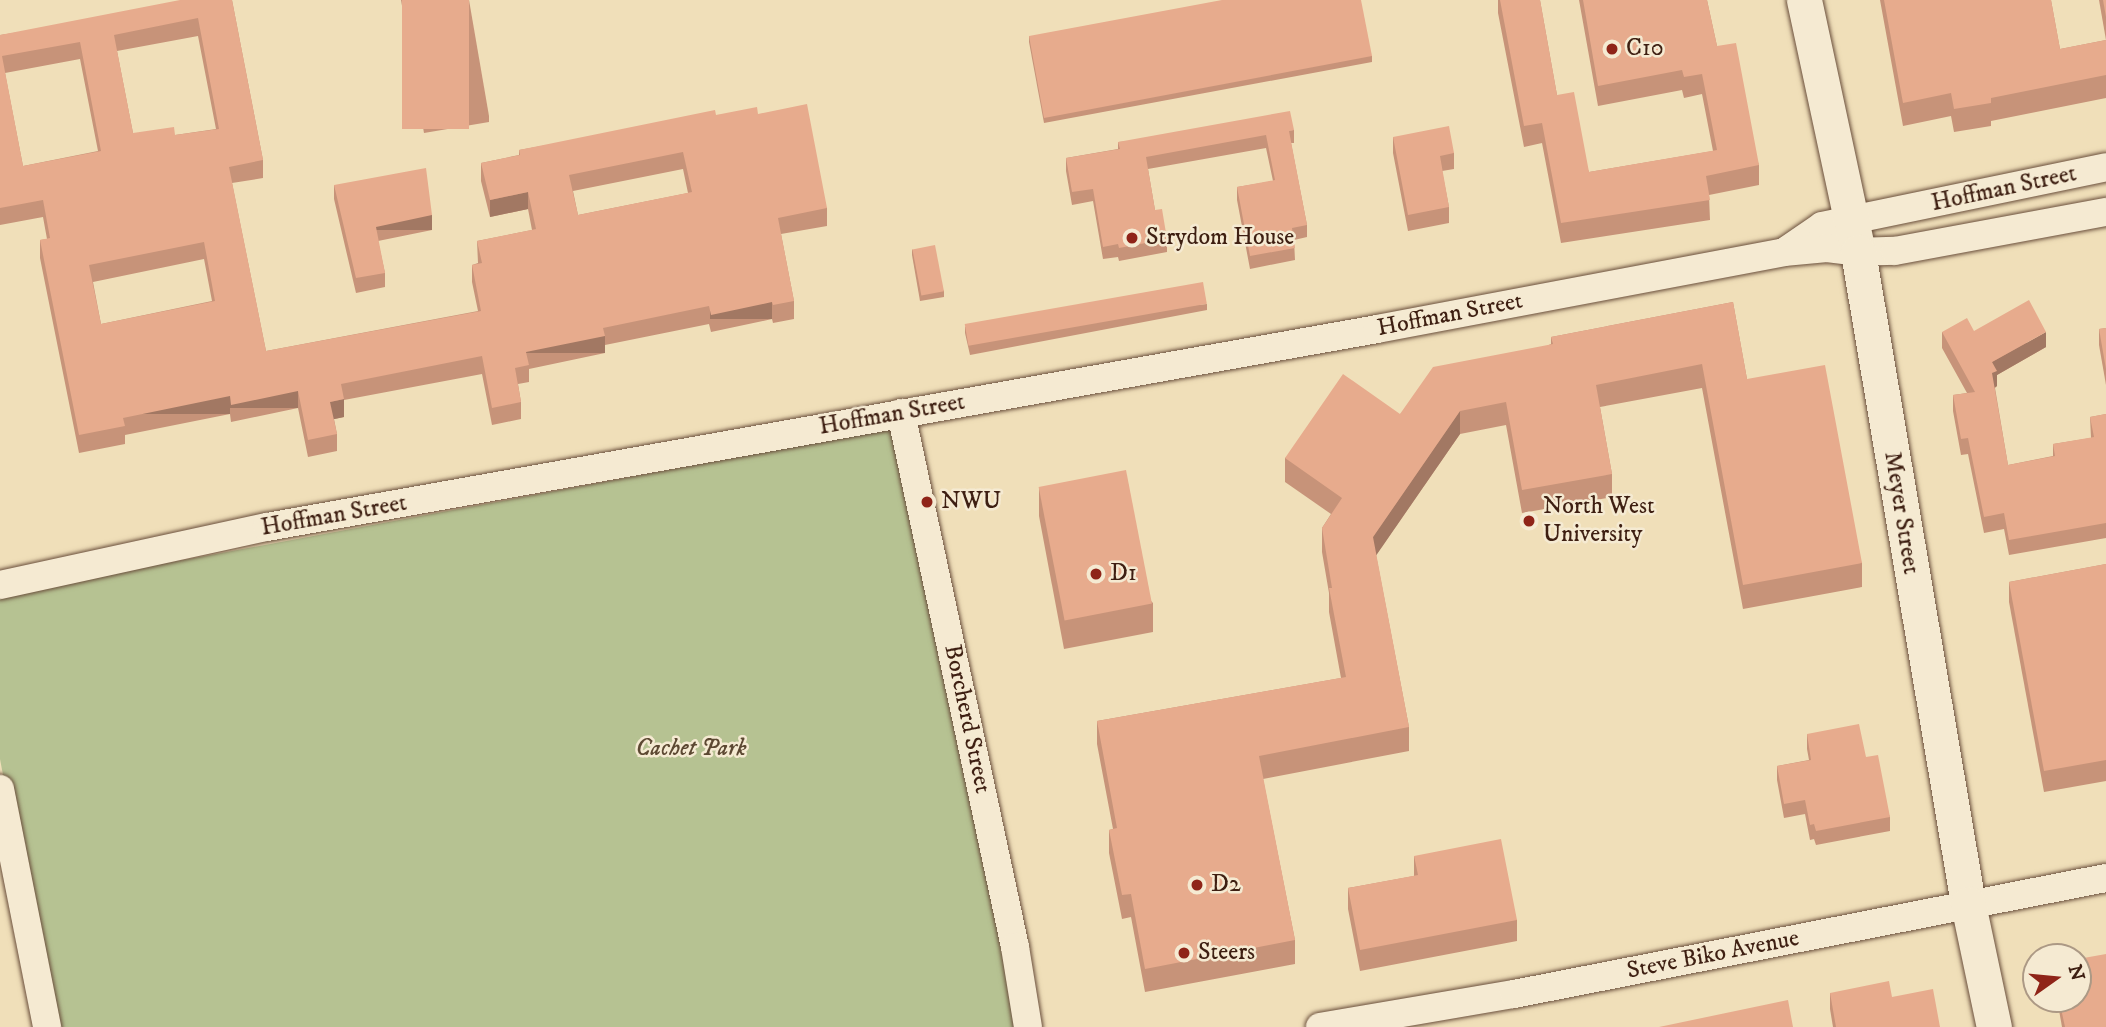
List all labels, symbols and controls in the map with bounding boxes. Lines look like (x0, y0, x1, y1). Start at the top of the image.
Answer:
place label: C10 (1626, 35, 1664, 63)
marker: C10 (1604, 41, 1620, 57)
street label: Hoffman Street (1929, 160, 2079, 218)
place label: Strydom House (1146, 224, 1294, 252)
marker: Strydom House (1124, 230, 1140, 246)
street label: Hoffman Street (1375, 287, 1525, 343)
street label: Hoffman Street (817, 388, 967, 442)
street label: Meyer Street (1877, 450, 1925, 576)
place label: NWU (941, 488, 1001, 516)
street label: Hoffman Street (259, 489, 409, 543)
place label: North West University (1543, 493, 1655, 549)
marker: NWU (919, 494, 935, 510)
marker: North West University (1521, 513, 1537, 529)
place label: D1 (1110, 560, 1137, 588)
marker: D1 (1088, 566, 1104, 582)
street label: Borcherd Street (937, 642, 997, 796)
park label: Cachet Park (635, 735, 747, 763)
place label: D2 (1211, 871, 1241, 899)
marker: D2 (1189, 877, 1205, 893)
street label: Steve Biko Avenue (1624, 924, 1802, 986)
place label: Steers (1198, 939, 1255, 967)
north arrow (2022, 943, 2092, 1013)
marker: Steers (1176, 945, 1192, 961)
text: N (2063, 962, 2089, 983)

